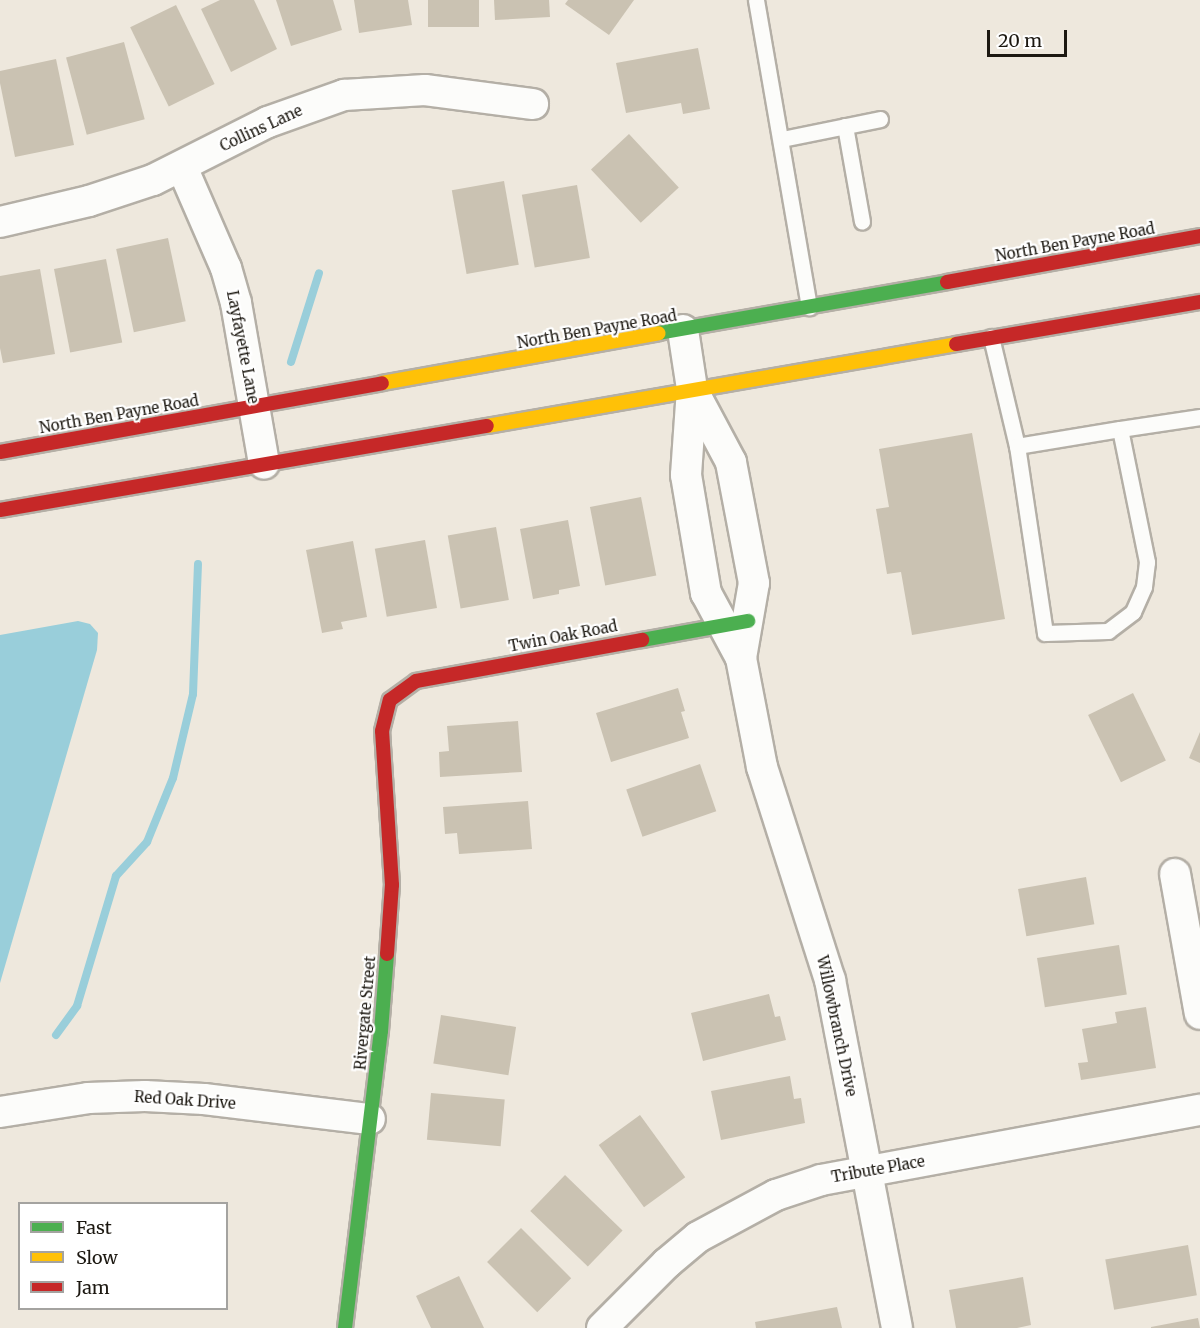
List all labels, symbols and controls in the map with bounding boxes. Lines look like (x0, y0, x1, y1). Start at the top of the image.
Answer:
scale bar (990, 18, 1070, 56)
text: 20 m (998, 29, 1042, 52)
street label: Collins Lane (217, 101, 305, 155)
street label: North Ben Payne Road (994, 219, 1156, 265)
street label: Layfayette Lane (223, 289, 263, 405)
street label: North Ben Payne Road (516, 306, 678, 352)
street label: North Ben Payne Road (38, 391, 200, 437)
street label: Twin Oak Road (507, 617, 619, 655)
street label: Willowbranch Drive (813, 954, 861, 1098)
street label: Rivergate Street (351, 955, 379, 1071)
street label: Red Oak Drive (134, 1087, 236, 1113)
street label: Tribute Place (830, 1152, 926, 1186)
legend (18, 1202, 228, 1310)
text: Fast (76, 1216, 112, 1239)
text: Slow (76, 1246, 118, 1269)
text: Jam (76, 1276, 110, 1299)

